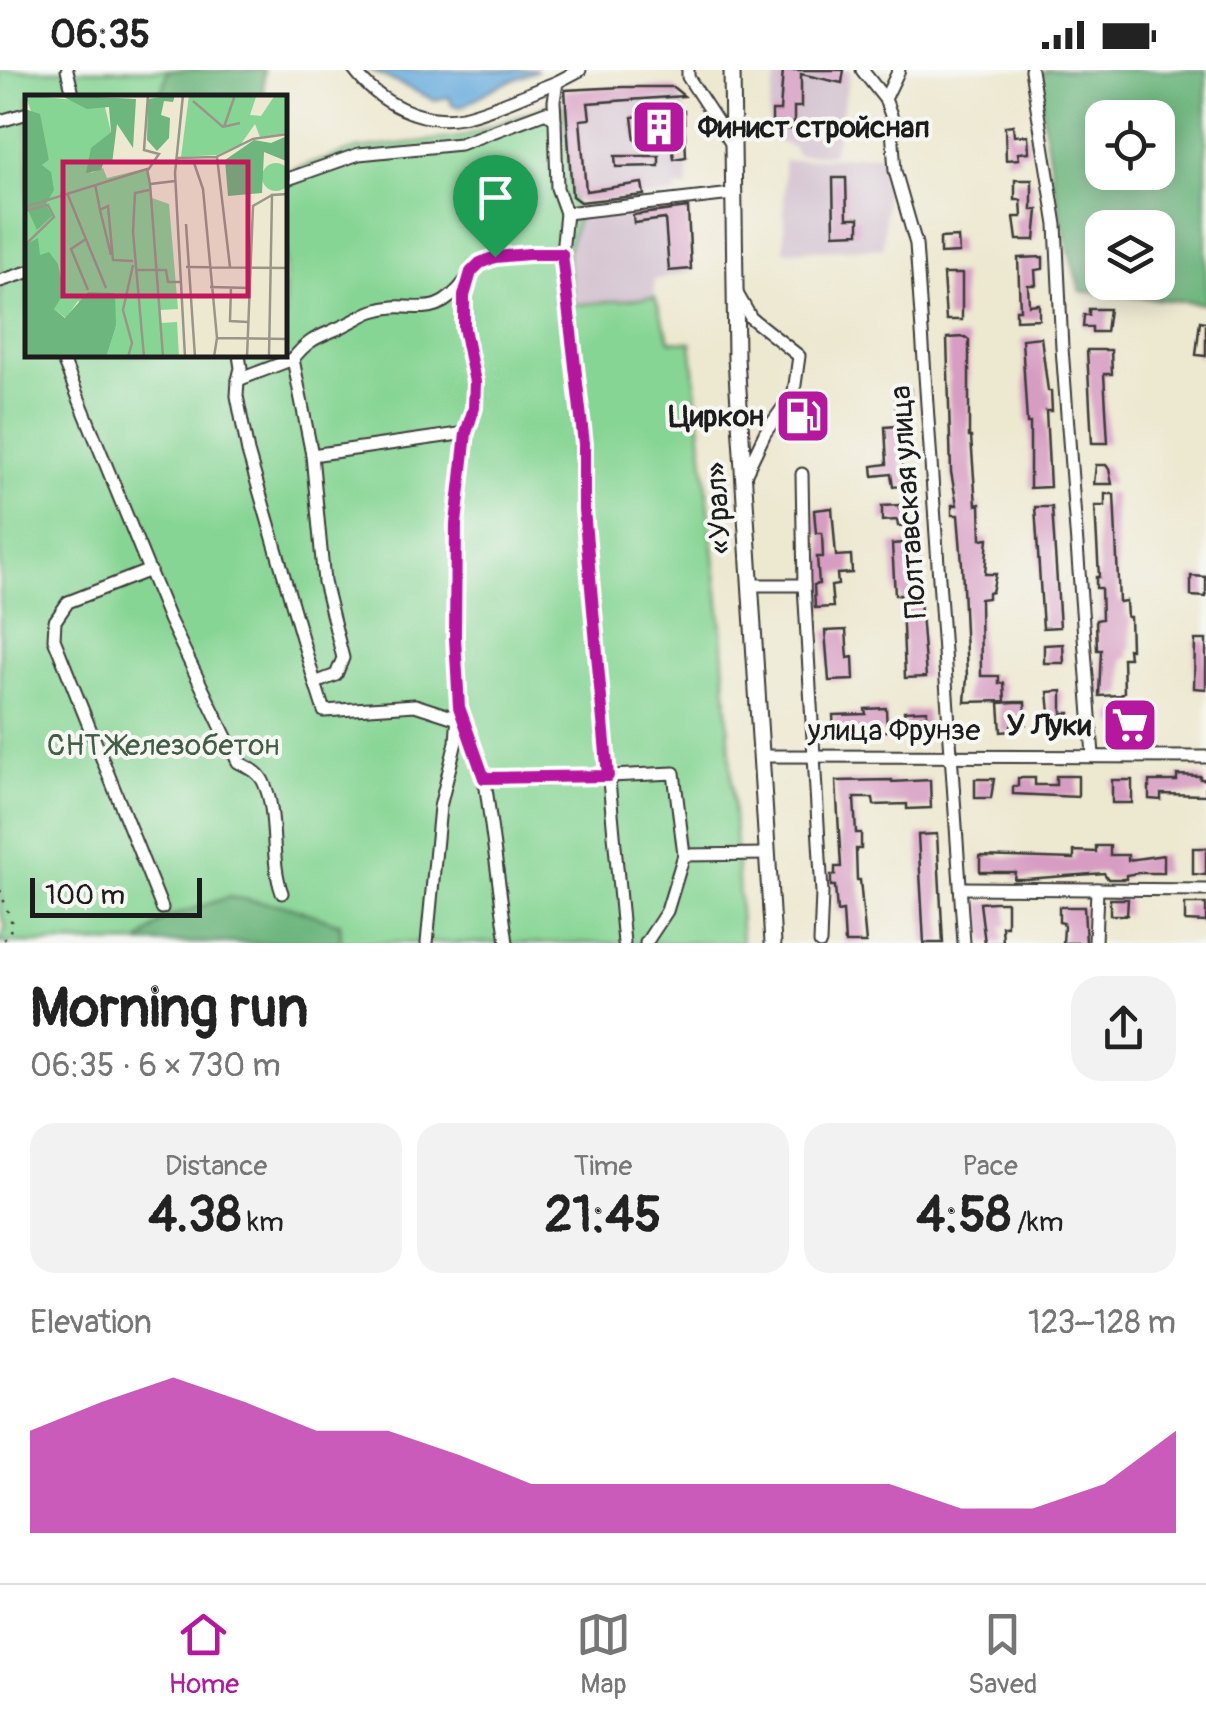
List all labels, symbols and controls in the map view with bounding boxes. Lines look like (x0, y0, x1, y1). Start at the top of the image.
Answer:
text: 06:35 (50, 11, 150, 59)
inset map (25, 95, 288, 358)
building icon: Финист стройснап (629, 97, 689, 157)
map controls (1085, 100, 1175, 300)
button: locate (1085, 100, 1175, 190)
place label: Финист стройснап (697, 109, 930, 146)
pin (453, 155, 538, 258)
icon: arrive (468, 170, 523, 225)
button: layers (1085, 210, 1175, 300)
street label: Полтавская улица (882, 384, 935, 620)
fuel station icon: Циркон (773, 386, 833, 446)
place label: Циркон (669, 398, 764, 435)
street label: «Урал» (698, 461, 739, 555)
supermarket icon: У Луки (1100, 695, 1160, 755)
place label: У Луки (1007, 707, 1092, 744)
street label: улица Фрунзе (807, 712, 980, 749)
park label: СНТ Железобетон (47, 727, 279, 764)
scale bar (30, 873, 202, 918)
text: 100 m (45, 878, 125, 913)
text: Morning run (30, 974, 308, 1043)
button: share (1071, 976, 1176, 1081)
text: 06:35 · 6 × 730 m (30, 1046, 281, 1086)
text: Distance (165, 1149, 267, 1184)
text: Time (574, 1149, 632, 1184)
text: Pace (962, 1149, 1018, 1184)
text: 4.38 (148, 1184, 241, 1247)
text: 21:45 (545, 1184, 661, 1247)
text: 4:58 (916, 1184, 1011, 1247)
text: km (241, 1205, 284, 1240)
text: /km (1011, 1205, 1064, 1240)
text: Elevation (30, 1303, 152, 1343)
text: 123–128 m (1028, 1303, 1176, 1343)
tab: Home (168, 1607, 239, 1702)
tab: Map (576, 1607, 631, 1702)
tab: Saved (968, 1607, 1037, 1702)

